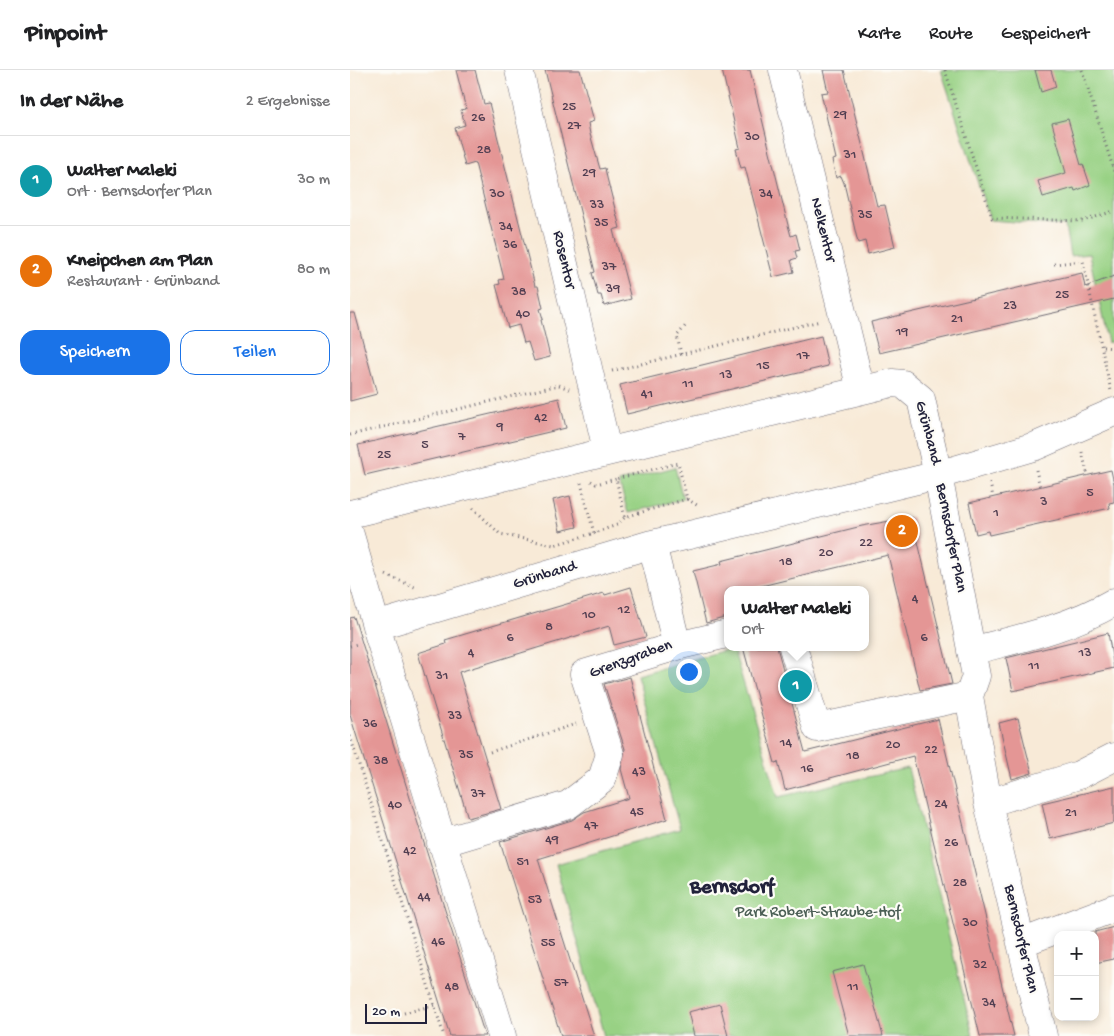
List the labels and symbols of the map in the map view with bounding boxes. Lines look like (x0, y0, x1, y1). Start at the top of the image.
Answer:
house number: 25 (562, 99, 576, 116)
house number: 29 (833, 107, 847, 124)
house number: 26 (471, 110, 486, 127)
house number: 27 (567, 118, 582, 135)
house number: 30 (743, 129, 760, 146)
house number: 28 (477, 142, 492, 159)
house number: 31 (843, 147, 856, 164)
house number: 29 (582, 165, 596, 182)
house number: 30 (488, 186, 505, 203)
house number: 34 (758, 186, 773, 203)
street label: Nelkentor (805, 196, 839, 265)
house number: 33 (589, 197, 604, 214)
house number: 35 (857, 207, 872, 224)
house number: 35 (593, 215, 608, 232)
house number: 34 (498, 219, 513, 236)
street label: Rosentor (547, 229, 579, 292)
house number: 36 (502, 237, 518, 254)
house number: 37 (601, 259, 617, 276)
house number: 39 (605, 281, 620, 298)
house number: 38 (511, 284, 527, 301)
house number: 25 (1055, 287, 1069, 304)
house number: 23 (1003, 298, 1017, 315)
house number: 40 (516, 306, 530, 323)
house number: 21 (951, 311, 963, 328)
house number: 19 (895, 324, 908, 341)
house number: 17 (796, 348, 810, 365)
house number: 15 (755, 358, 770, 375)
house number: 13 (719, 367, 732, 384)
house number: 11 (681, 376, 694, 393)
house number: 41 (641, 386, 653, 403)
street label: Grünband (909, 399, 945, 469)
house number: 42 (534, 410, 548, 427)
house number: 9 (495, 419, 504, 436)
house number: 7 (457, 429, 466, 446)
house number: 5 (421, 437, 429, 454)
house number: 25 (377, 447, 391, 464)
street label: Bernsdorfer Plan (930, 481, 970, 594)
house number: 5 (1086, 485, 1094, 502)
house number: 3 (1039, 494, 1048, 511)
house number: 1 (992, 505, 999, 522)
pin: 2 (886, 512, 918, 550)
house number: 22 (859, 535, 873, 552)
house number: 20 (819, 545, 833, 562)
house number: 18 (778, 554, 793, 571)
street label: Grünband (511, 557, 580, 595)
house number: 4 (912, 591, 919, 608)
house number: 12 (617, 602, 630, 619)
house number: 10 (581, 607, 596, 624)
house number: 8 (545, 619, 553, 636)
house number: 6 (506, 630, 514, 647)
house number: 6 (920, 630, 928, 647)
street label: Grenzgraben (587, 636, 675, 684)
house number: 4 (468, 645, 475, 662)
house number: 13 (1078, 645, 1091, 662)
house number: 11 (1027, 658, 1040, 675)
your location (676, 659, 702, 685)
pin: 1 (780, 667, 812, 705)
house number: 31 (435, 668, 448, 685)
house number: 33 (447, 708, 462, 725)
house number: 36 (362, 716, 378, 733)
house number: 14 (779, 735, 793, 752)
house number: 20 (886, 737, 900, 754)
house number: 22 (924, 742, 938, 759)
house number: 35 (458, 747, 473, 764)
house number: 18 (845, 748, 860, 765)
house number: 38 (373, 753, 389, 770)
house number: 16 (800, 761, 814, 778)
house number: 43 (632, 764, 646, 781)
house number: 37 (470, 786, 486, 803)
house number: 24 (934, 796, 948, 813)
house number: 40 (388, 797, 402, 814)
house number: 45 (630, 804, 644, 821)
house number: 21 (1065, 805, 1077, 822)
house number: 47 (584, 818, 599, 835)
house number: 49 (545, 832, 559, 849)
house number: 26 (944, 835, 959, 852)
house number: 42 (403, 843, 417, 860)
house number: 51 (516, 854, 530, 871)
house number: 28 (953, 875, 968, 892)
district label: Bernsdorf (689, 876, 776, 901)
street label: Bernsdorfer Plan (998, 882, 1042, 995)
house number: 44 (417, 889, 431, 906)
house number: 53 (528, 892, 542, 909)
park label: Park Robert-Straube-Hof (735, 904, 902, 923)
house number: 30 (961, 915, 978, 932)
house number: 46 (431, 934, 446, 951)
house number: 55 (541, 935, 555, 952)
house number: 32 (972, 957, 987, 974)
house number: 57 (554, 975, 569, 992)
house number: 48 (445, 979, 459, 996)
house number: 11 (846, 979, 859, 996)
house number: 34 (981, 995, 996, 1012)
scale bar (365, 1001, 428, 1024)

